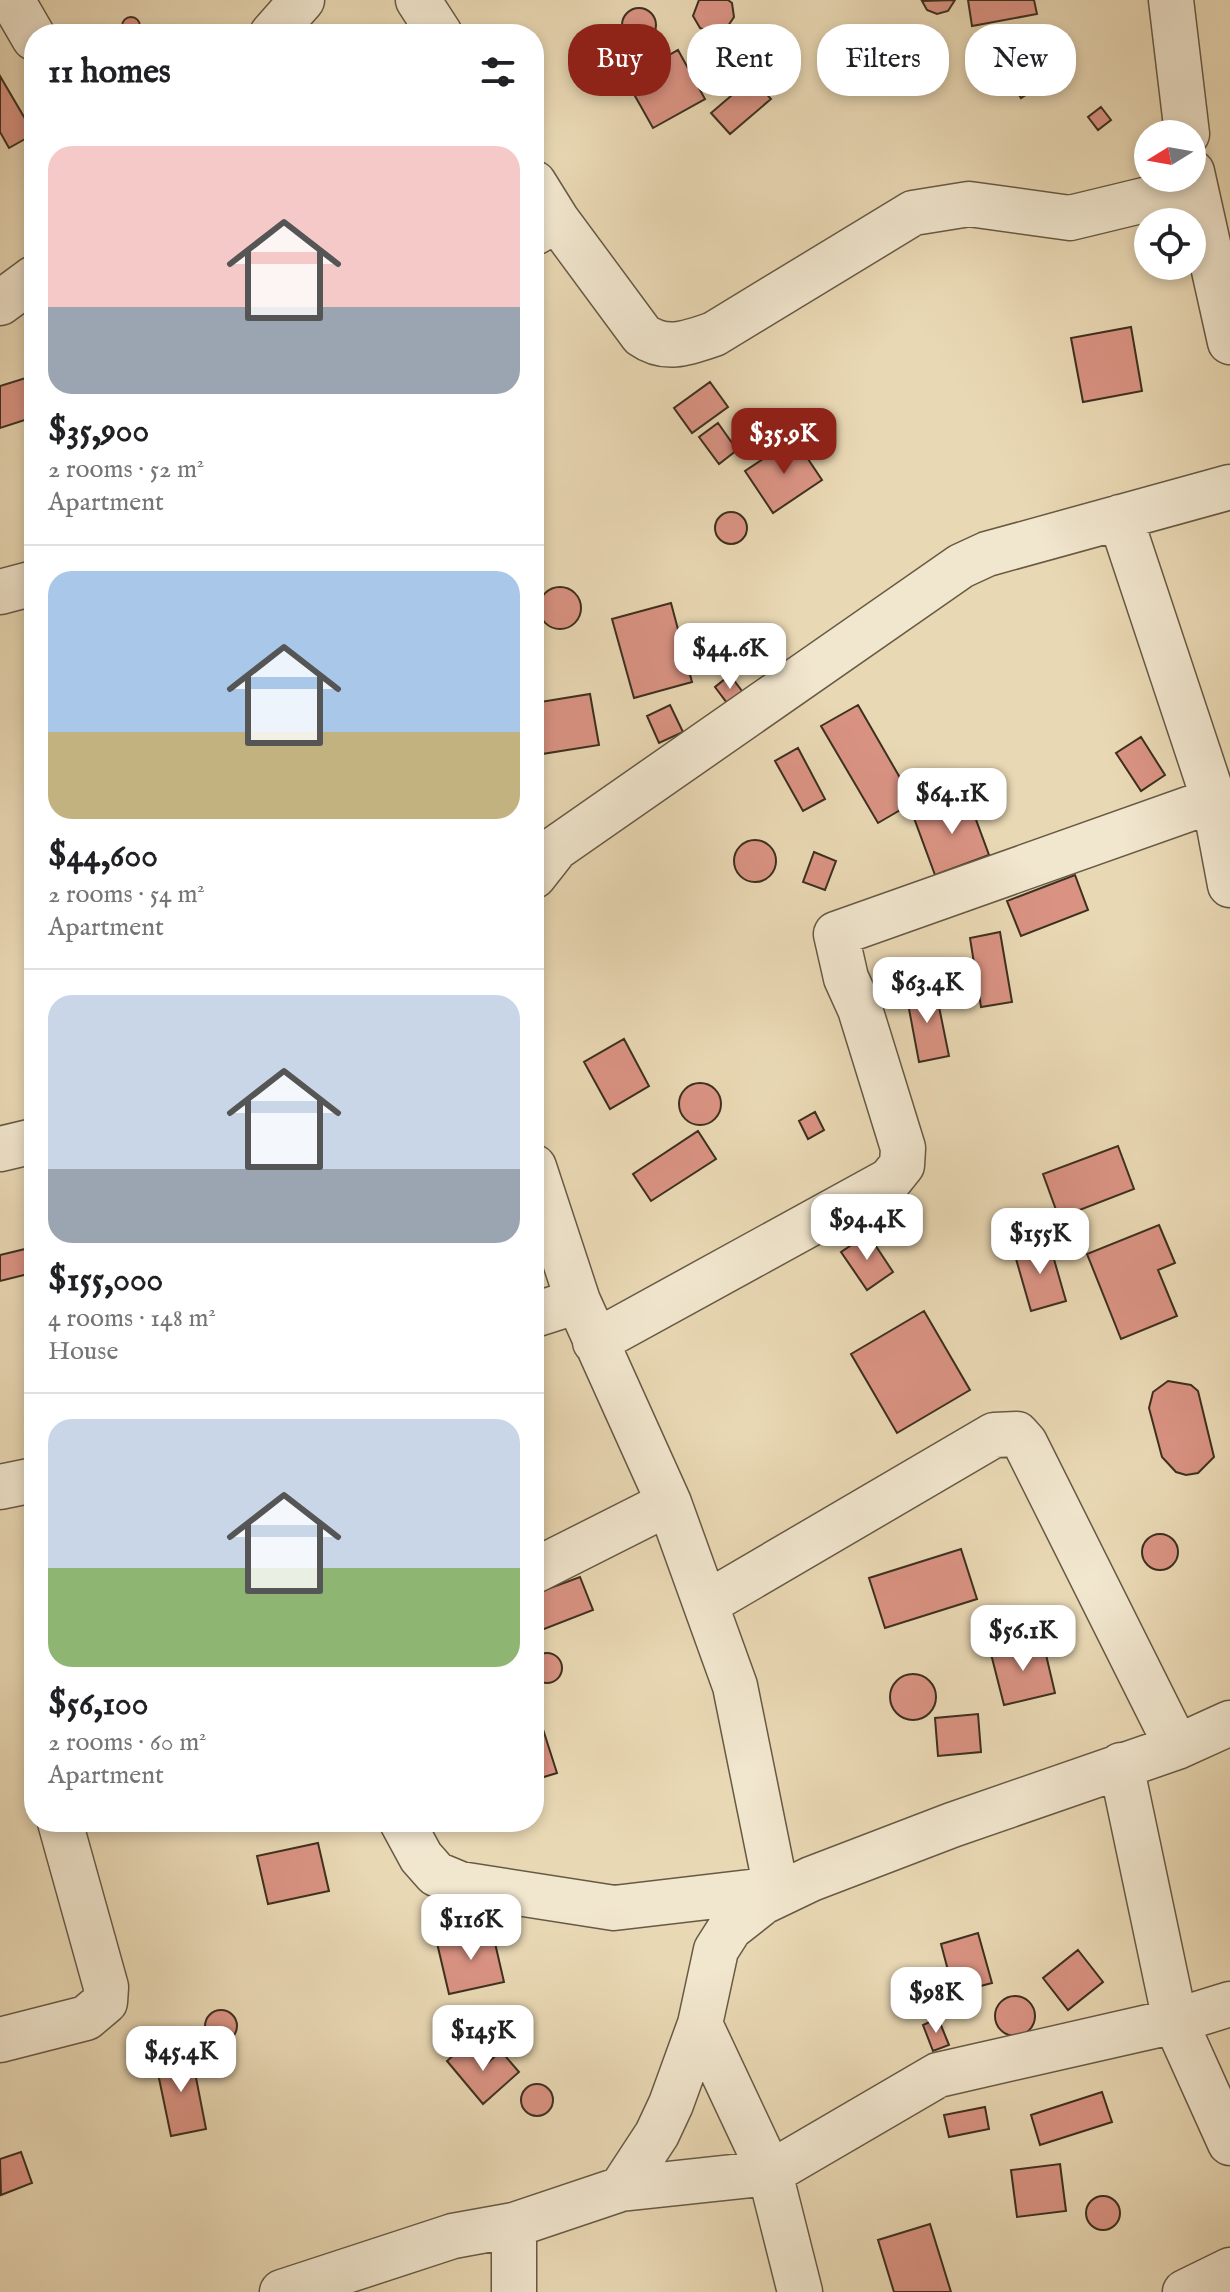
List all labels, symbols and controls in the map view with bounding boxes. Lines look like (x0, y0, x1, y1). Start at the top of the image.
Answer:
chip: Buy (568, 24, 671, 96)
chip: Rent (687, 24, 801, 96)
chip: Filters (817, 24, 949, 96)
chip: New (965, 24, 1076, 96)
icon: filters (476, 50, 520, 94)
text: 11 homes (48, 51, 171, 94)
north arrow (1134, 120, 1206, 192)
map controls (1134, 120, 1206, 280)
icon: home (212, 198, 356, 342)
button: locate (1134, 208, 1206, 280)
pin: $35.9K (719, 408, 849, 476)
text: $35,900 (48, 410, 149, 453)
text: $35.9K (749, 417, 819, 450)
text: 2 rooms · 52 m² (48, 453, 204, 486)
text: Apartment (48, 486, 164, 519)
icon: home (212, 623, 356, 767)
pin: $44.6K (665, 623, 795, 691)
text: $44.6K (692, 632, 768, 665)
pin: $64.1K (887, 768, 1017, 836)
text: $64.1K (916, 777, 988, 810)
text: $44,600 (48, 835, 158, 878)
text: 2 rooms · 54 m² (48, 878, 205, 911)
text: Apartment (48, 911, 164, 944)
pin: $63.4K (862, 957, 992, 1025)
text: $63.4K (891, 966, 963, 999)
icon: home (212, 1047, 356, 1191)
pin: $94.4K (802, 1194, 932, 1262)
text: $94.4K (829, 1203, 905, 1236)
pin: $155K (984, 1208, 1096, 1276)
text: $155K (1009, 1217, 1071, 1250)
text: $155,000 (48, 1259, 163, 1302)
text: 4 rooms · 148 m² (48, 1302, 216, 1335)
text: House (48, 1335, 118, 1368)
icon: home (212, 1471, 356, 1615)
pin: $56.1K (958, 1605, 1088, 1673)
text: $56.1K (989, 1614, 1057, 1647)
text: $56,100 (48, 1683, 148, 1726)
text: 2 rooms · 60 m² (48, 1726, 207, 1759)
text: Apartment (48, 1759, 164, 1792)
pin: $116K (415, 1894, 527, 1962)
text: $116K (439, 1903, 503, 1936)
pin: $98K (889, 1967, 983, 2035)
text: $98K (909, 1976, 963, 2009)
pin: $145K (427, 2005, 539, 2073)
text: $145K (451, 2014, 515, 2047)
pin: $45.4K (116, 2026, 246, 2094)
text: $45.4K (144, 2035, 218, 2068)

